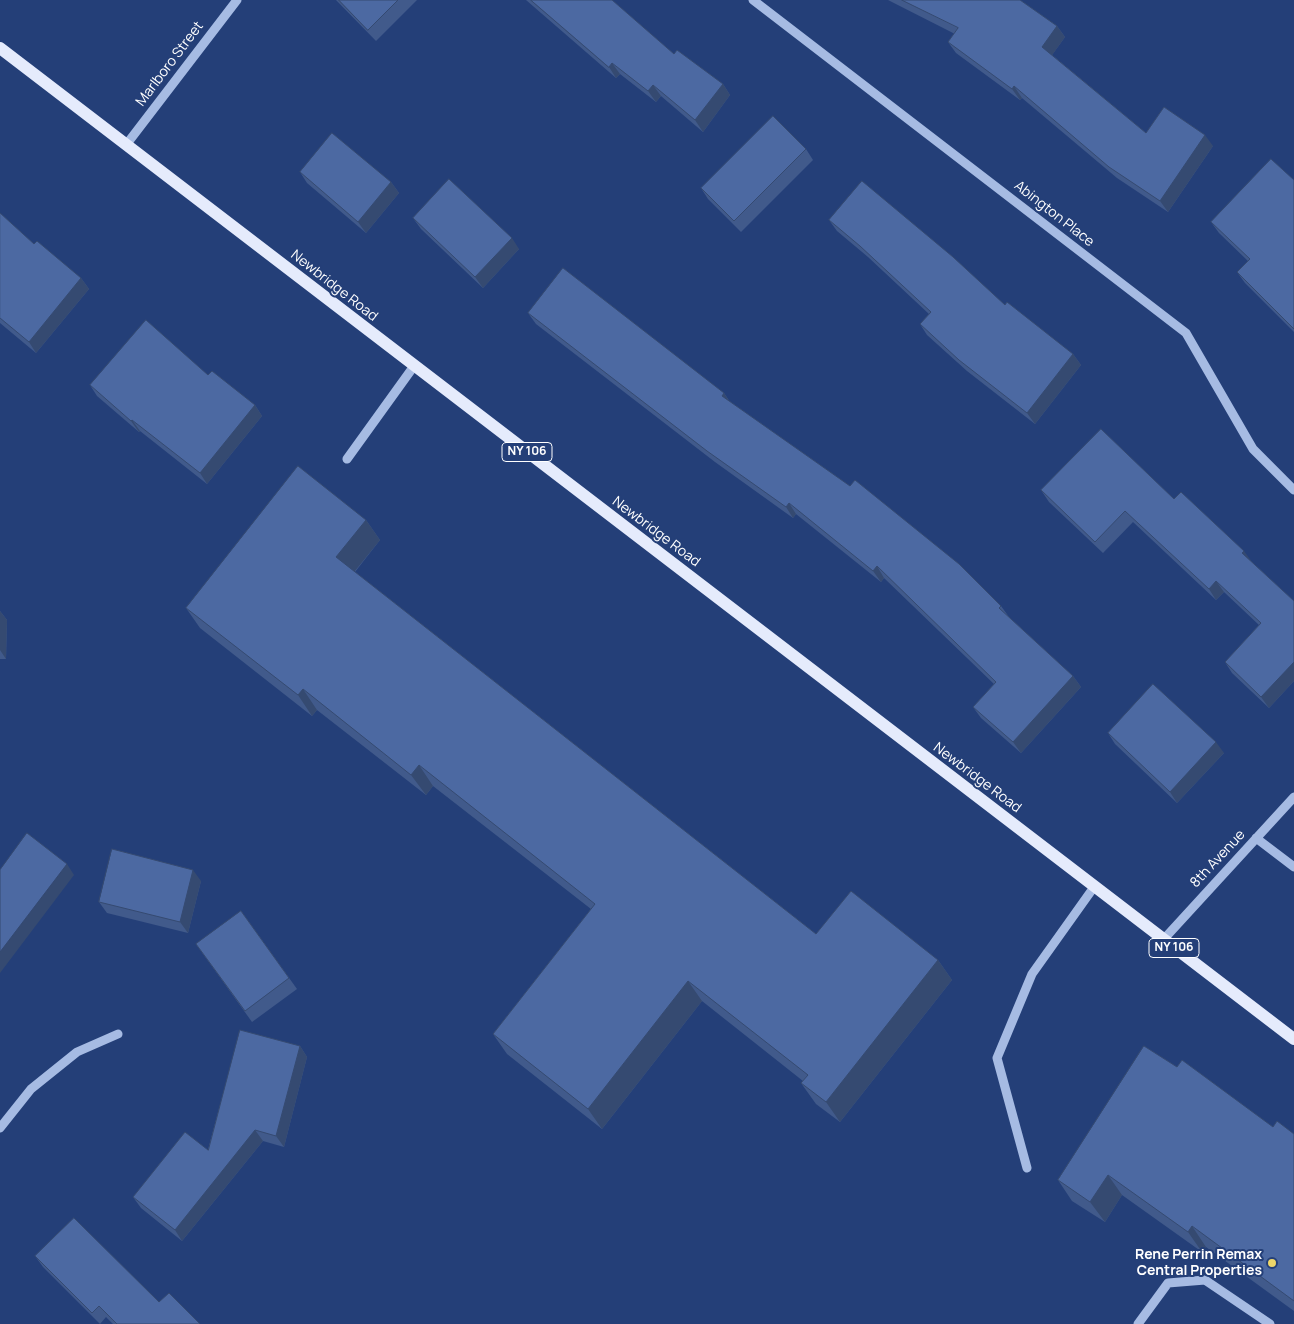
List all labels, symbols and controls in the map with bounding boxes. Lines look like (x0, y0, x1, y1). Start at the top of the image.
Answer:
street label: Marlboro Street (133, 18, 207, 110)
street label: Abington Place (1011, 178, 1097, 250)
street label: Newbridge Road (287, 247, 381, 325)
road number: NY 106 (502, 442, 552, 462)
street label: Newbridge Road (609, 494, 703, 570)
street label: Newbridge Road (930, 740, 1024, 816)
street label: 8th Avenue (1187, 827, 1249, 891)
road number: NY 106 (1149, 938, 1199, 958)
place label: Rene Perrin Remax Central Properties (1135, 1247, 1262, 1280)
marker: Rene Perrin Remax Central Properties (1266, 1257, 1278, 1269)

